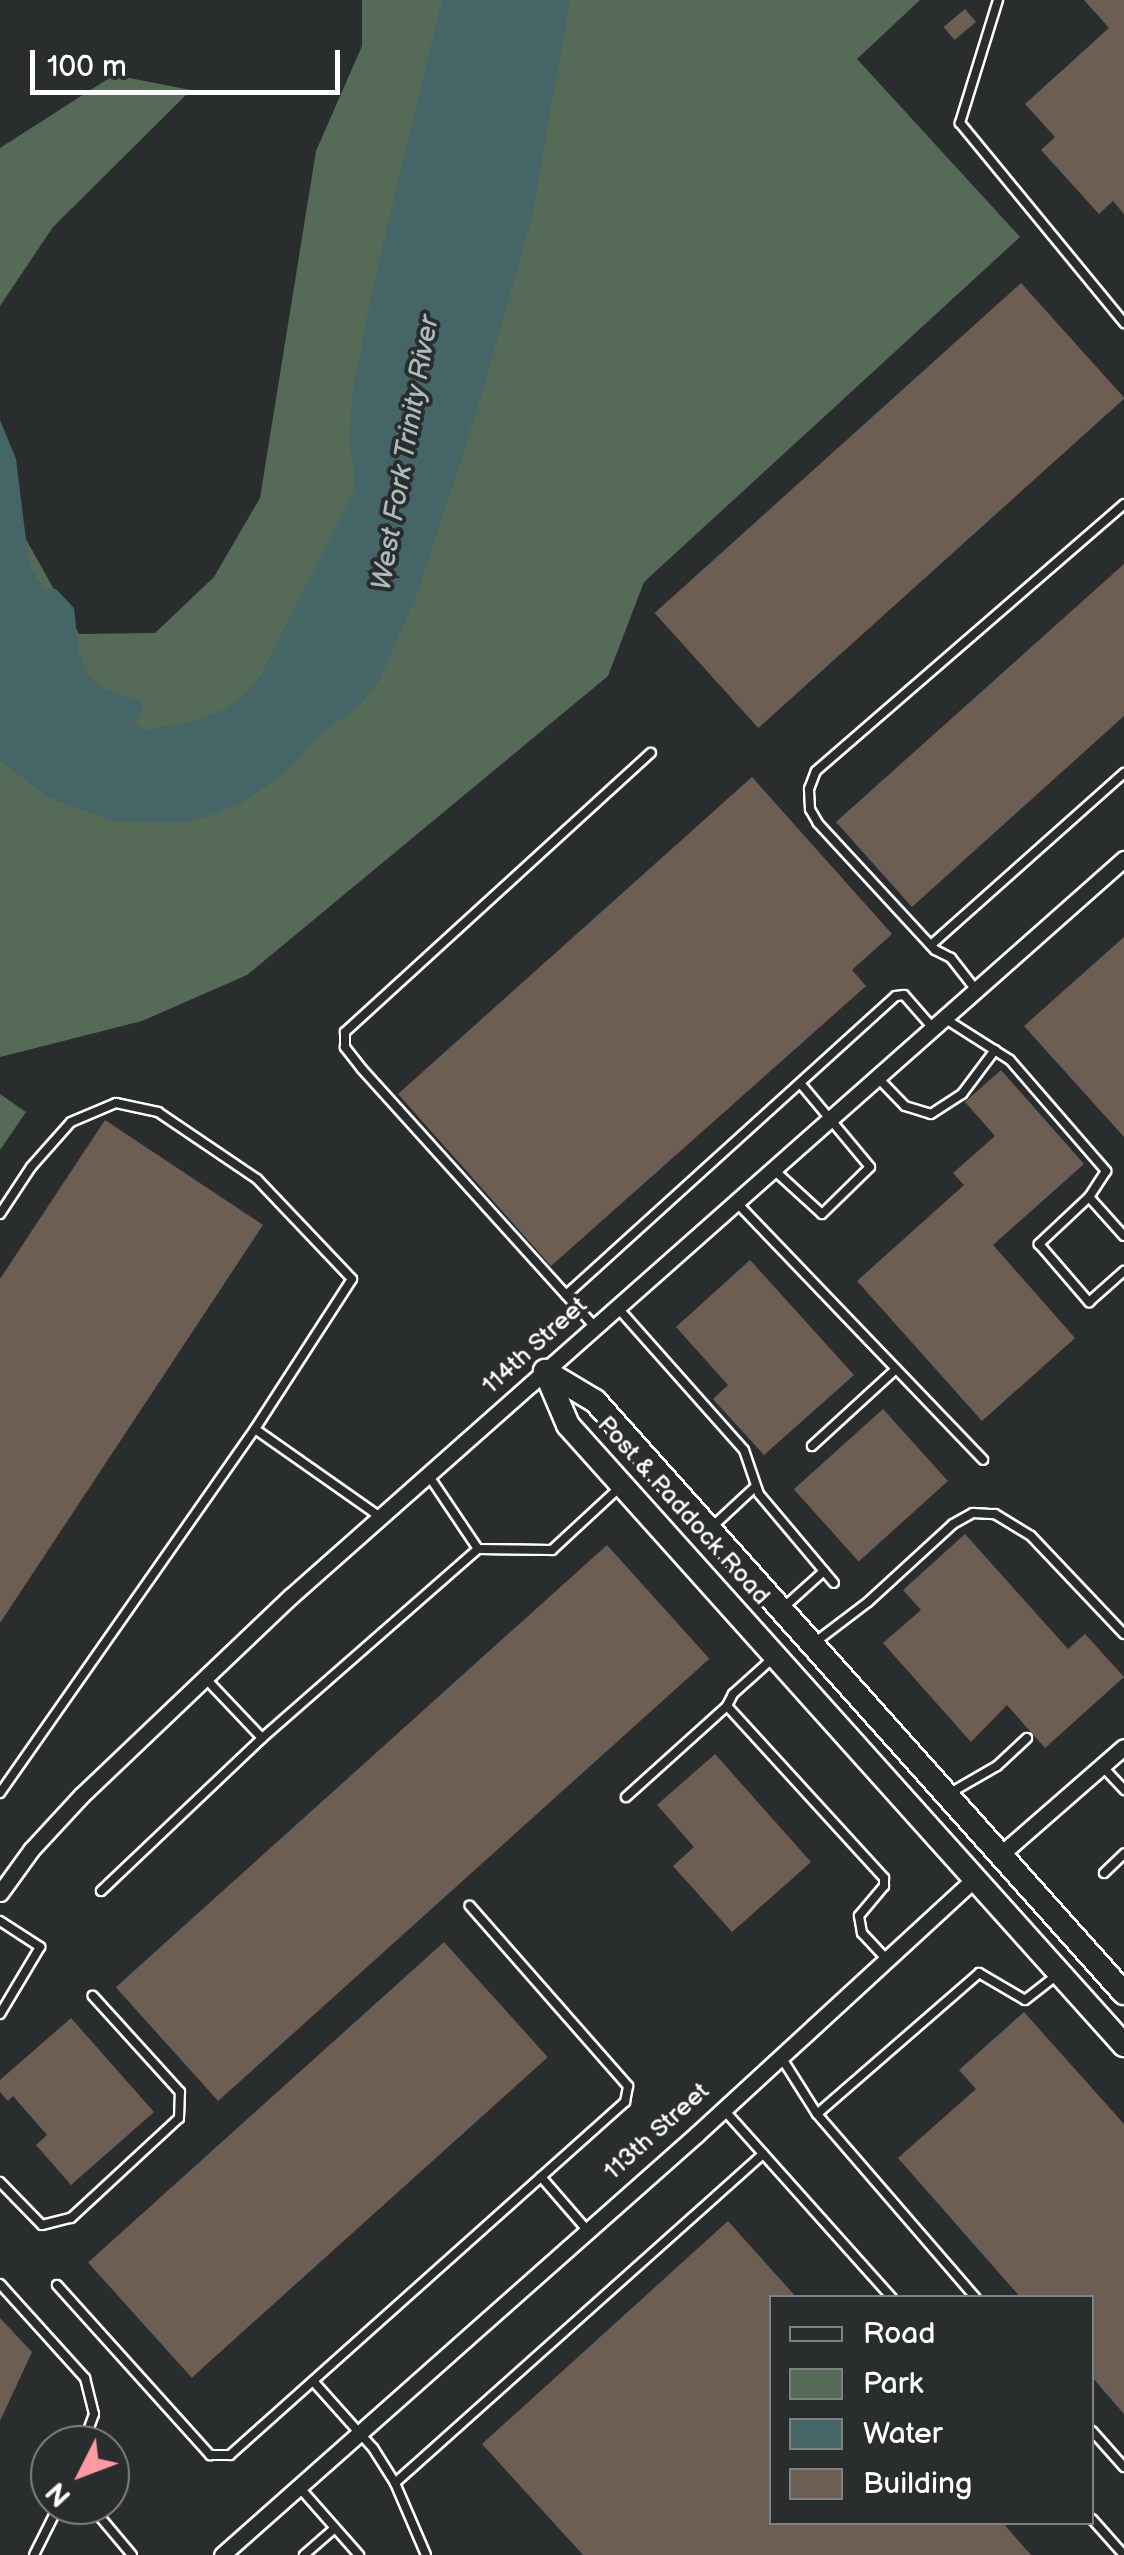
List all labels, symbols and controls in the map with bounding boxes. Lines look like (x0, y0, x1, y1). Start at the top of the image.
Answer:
scale bar (35, 30, 345, 92)
text: 100 m (47, 49, 127, 85)
water label: West Fork Trinity River (365, 312, 447, 594)
street label: 114th Street (476, 1291, 594, 1401)
street label: Post & Paddock Road (590, 1410, 776, 1612)
street label: 113th Street (598, 2077, 716, 2187)
legend (769, 2295, 1094, 2525)
text: Road (863, 2316, 936, 2352)
text: Park (863, 2366, 923, 2402)
text: Water (863, 2416, 943, 2452)
north arrow (30, 2425, 130, 2525)
text: Building (863, 2466, 972, 2502)
text: N (40, 2475, 78, 2513)

